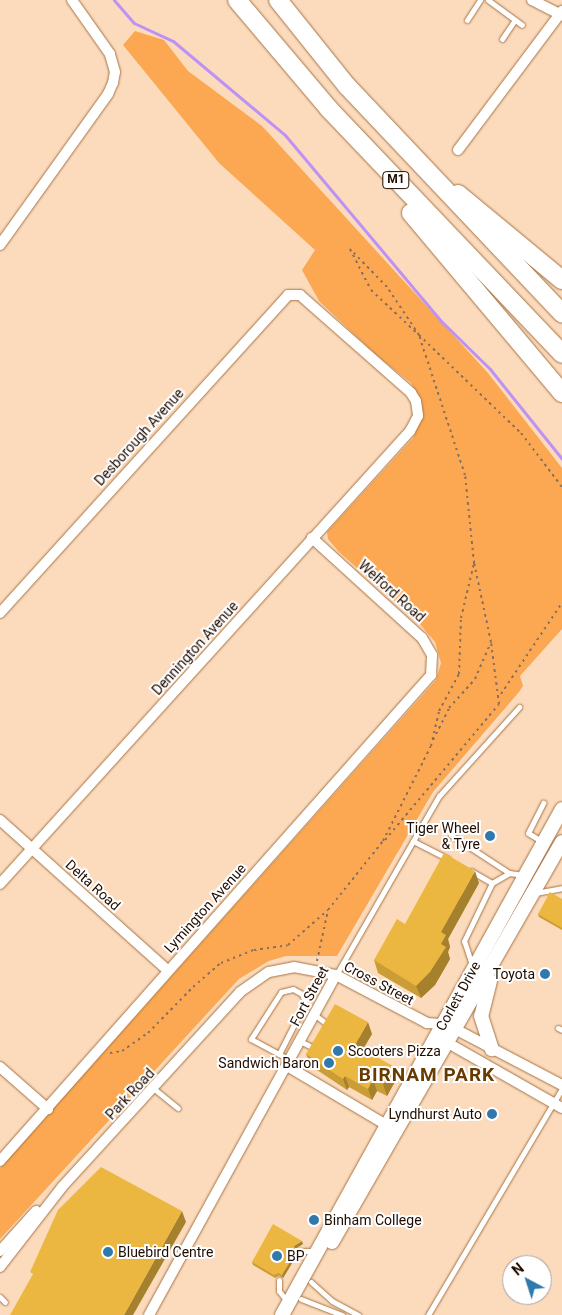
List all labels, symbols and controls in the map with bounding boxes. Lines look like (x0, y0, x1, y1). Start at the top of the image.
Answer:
road number: M1 (382, 170, 410, 190)
street label: Desborough Avenue (91, 385, 187, 489)
street label: Welford Road (355, 557, 429, 625)
street label: Dennington Avenue (148, 598, 242, 698)
place label: Tiger Wheel & Tyre (406, 820, 480, 852)
marker: Tiger Wheel & Tyre (484, 830, 496, 842)
street label: Delta Road (62, 856, 124, 914)
street label: Lymington Avenue (161, 860, 249, 956)
street label: Cross Street (341, 958, 417, 1008)
street label: Corlett Drive (432, 958, 484, 1034)
street label: Fort Street (286, 963, 332, 1029)
place label: Toyota (493, 966, 535, 982)
marker: Toyota (539, 968, 551, 980)
place label: Scooters Pizza (348, 1043, 441, 1059)
marker: Scooters Pizza (332, 1045, 344, 1057)
place label: Sandwich Baron (218, 1055, 319, 1071)
marker: Sandwich Baron (323, 1057, 335, 1069)
district label: BIRNAM PARK (357, 1064, 497, 1086)
street label: Park Road (102, 1065, 158, 1123)
place label: Lyndhurst Auto (388, 1106, 482, 1122)
marker: Lyndhurst Auto (486, 1108, 498, 1120)
place label: Binham College (324, 1212, 422, 1228)
marker: Binham College (308, 1214, 320, 1226)
place label: Bluebird Centre (118, 1244, 213, 1260)
marker: Bluebird Centre (102, 1246, 114, 1258)
place label: BP (287, 1248, 305, 1264)
marker: BP (271, 1250, 283, 1262)
north arrow (502, 1255, 552, 1305)
text: N (509, 1260, 527, 1279)

